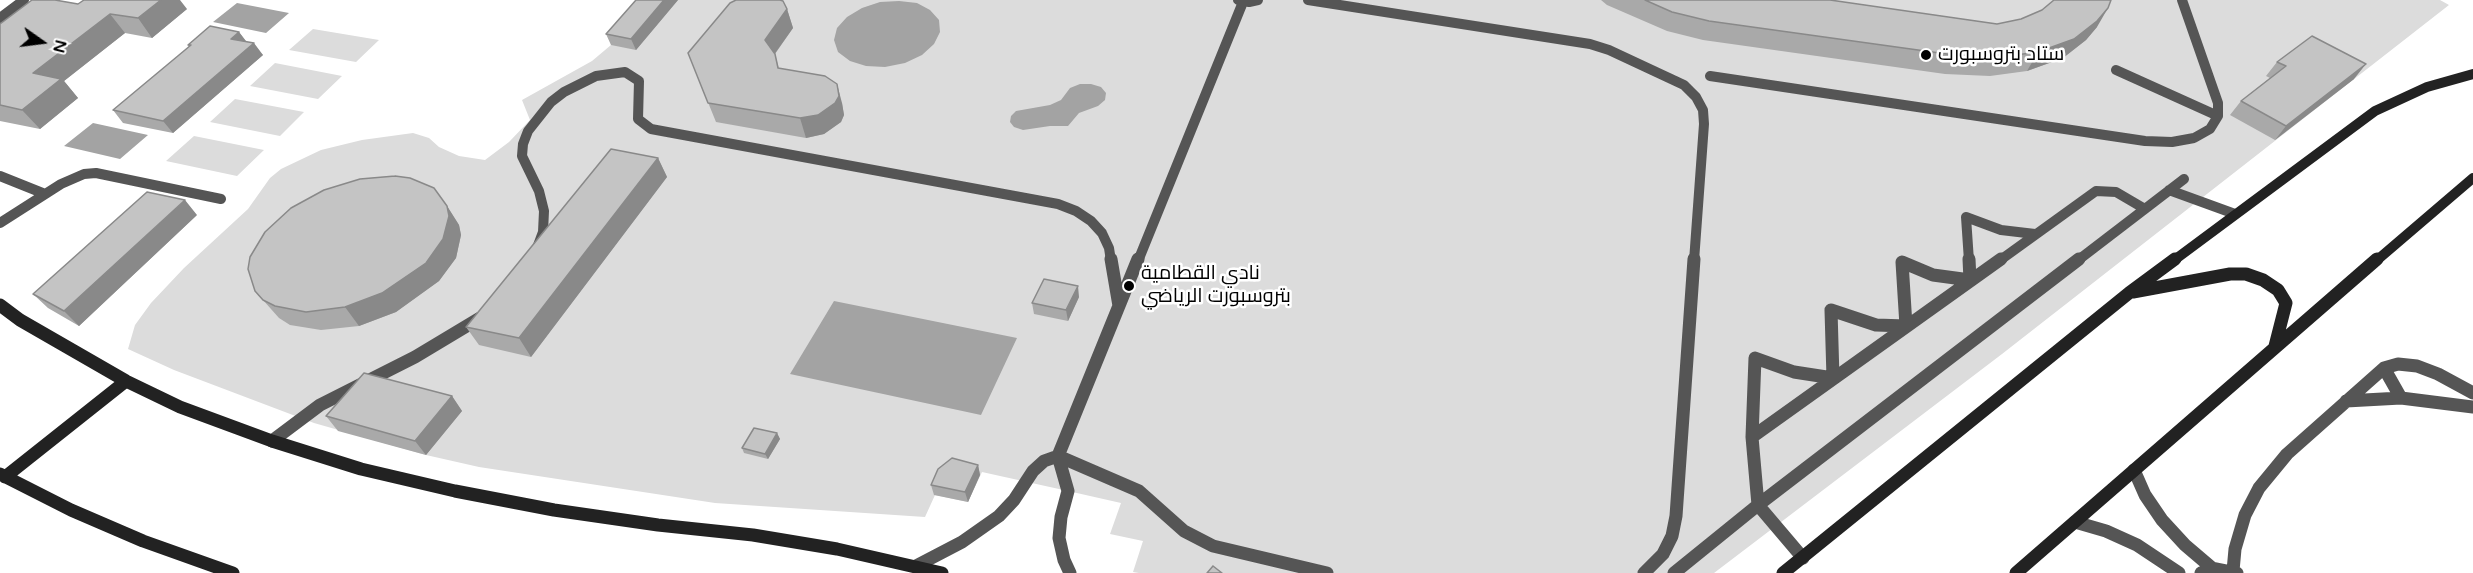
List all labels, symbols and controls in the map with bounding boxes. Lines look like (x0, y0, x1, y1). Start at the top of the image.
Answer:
north arrow (12, 12, 72, 72)
text: N (48, 38, 71, 55)
place label: ستاد بتروسبورت (1938, 43, 2064, 67)
marker: ستاد بتروسبورت (1919, 48, 1933, 62)
place label: نادي القطامية بتروسبورت الرياضي (1141, 262, 1291, 309)
marker: نادي القطامية بتروسبورت الرياضي (1122, 279, 1136, 293)

